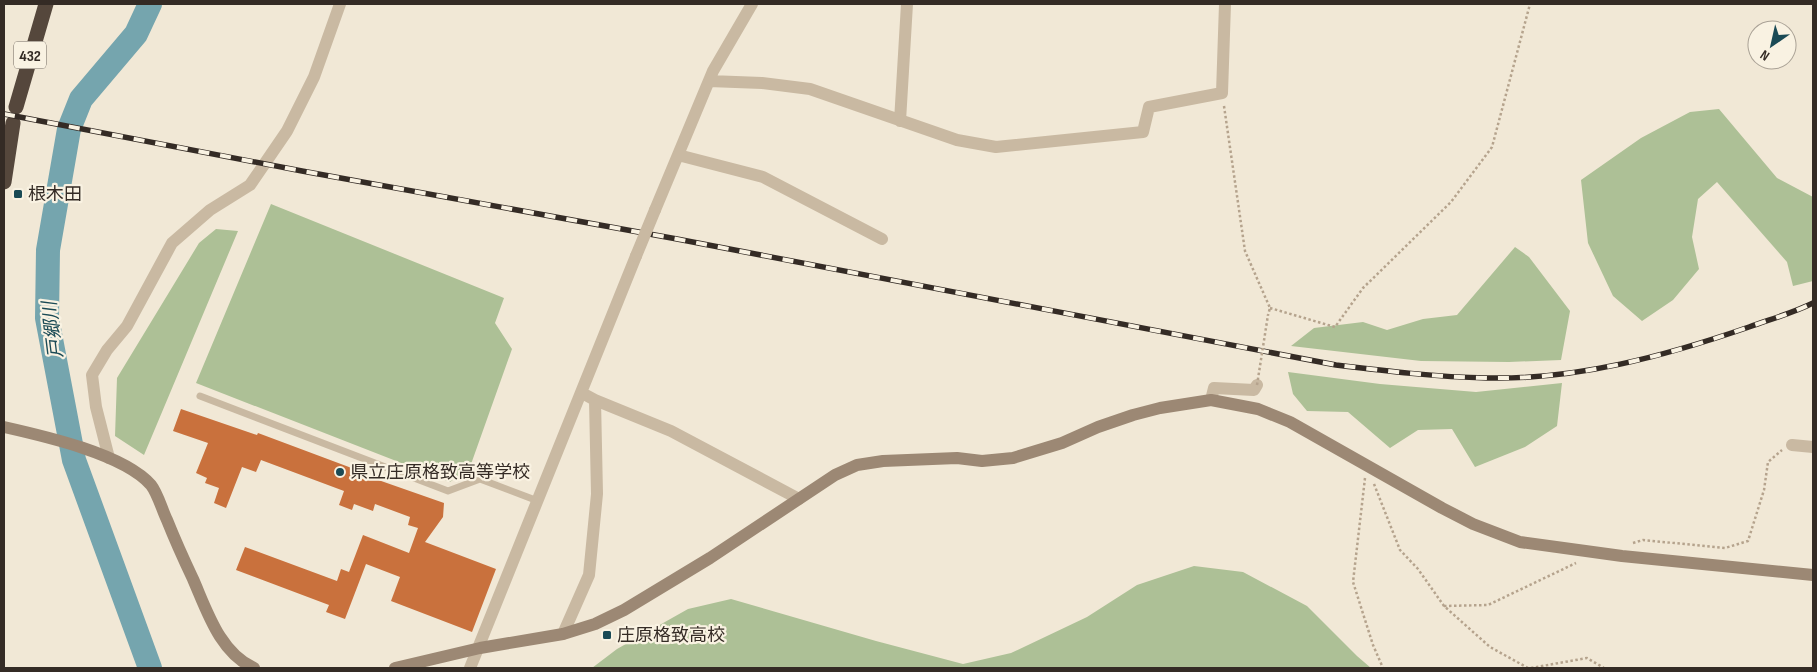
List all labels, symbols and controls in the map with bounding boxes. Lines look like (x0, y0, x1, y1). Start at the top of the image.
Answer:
north arrow (1747, 20, 1797, 70)
road number: 432 (14, 42, 46, 68)
text: N (1757, 46, 1773, 65)
place label: 根木田 (28, 184, 82, 205)
marker: 根木田 (12, 188, 24, 200)
water label: 戸郷川 (38, 298, 68, 360)
place label: 県立庄原格致高等学校 (350, 462, 530, 483)
marker: 県立庄原格致高等学校 (334, 466, 346, 478)
place label: 庄原格致高校 (617, 625, 725, 646)
marker: 庄原格致高校 (601, 629, 613, 641)

